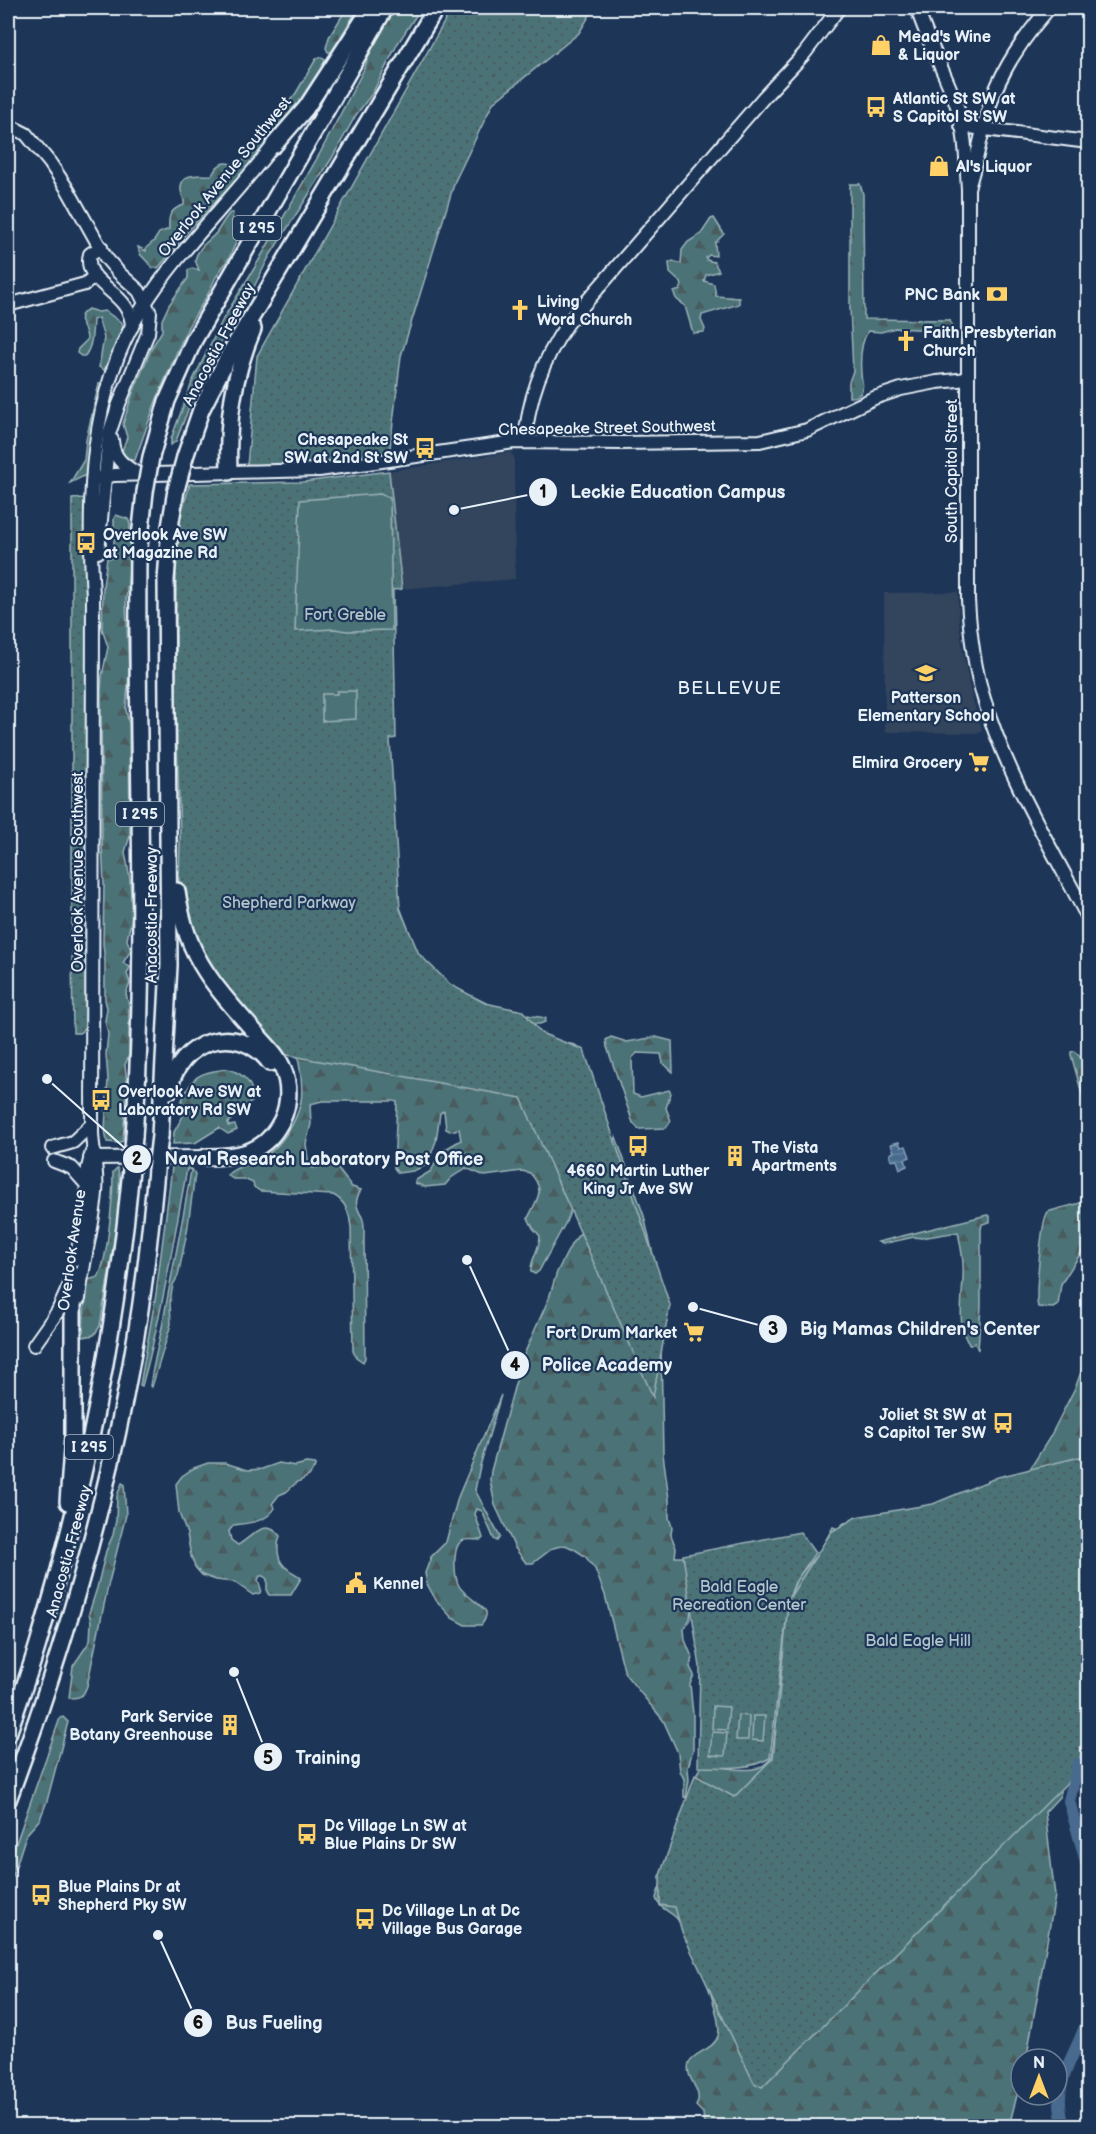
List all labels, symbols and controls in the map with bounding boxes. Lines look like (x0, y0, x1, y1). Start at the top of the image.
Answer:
place label: Mead's Wine & Liquor (898, 28, 991, 65)
shop icon: Mead's Wine & Liquor (869, 33, 893, 57)
place label: Atlantic St SW at S Capitol St SW (892, 90, 1016, 127)
street label: Overlook Avenue Southwest (155, 93, 296, 261)
bus stop icon: Atlantic St SW at S Capitol St SW (864, 95, 888, 119)
shop icon: Al's Liquor (927, 154, 951, 178)
place label: Al's Liquor (955, 158, 1032, 177)
road number: I 295 (233, 216, 281, 240)
street label: Anacostia Freeway (179, 279, 260, 409)
bank icon: PNC Bank (985, 282, 1009, 306)
place label: PNC Bank (905, 286, 981, 305)
place label: Living Word Church (537, 293, 632, 330)
church icon: Living Word Church (508, 298, 532, 322)
place label: Faith Presbyterian Church (923, 324, 1057, 361)
church icon: Faith Presbyterian Church (894, 329, 918, 353)
street label: South Capitol Street (943, 399, 962, 543)
street label: Chesapeake Street Southwest (498, 417, 716, 440)
place label: Chesapeake St SW at 2nd St SW (284, 431, 409, 468)
bus stop icon: Chesapeake St SW at 2nd St SW (413, 436, 437, 460)
callout: Leckie Education Campus (528, 474, 797, 510)
text: 1 (539, 482, 547, 503)
text: Leckie Education Campus (571, 482, 786, 503)
place label: Overlook Ave SW at Magazine Rd (103, 526, 227, 563)
bus stop icon: Overlook Ave SW at Magazine Rd (74, 531, 98, 555)
park label: Fort Greble (304, 606, 387, 625)
school or university icon: Patterson Elementary School (914, 661, 938, 685)
district label: BELLEVUE (678, 678, 782, 699)
place label: Patterson Elementary School (857, 689, 995, 726)
supermarket icon: Elmira Grocery (967, 750, 991, 774)
place label: Elmira Grocery (852, 754, 963, 773)
street label: Overlook Avenue Southwest (69, 772, 88, 972)
road number: I 295 (116, 802, 164, 826)
street label: Anacostia Freeway (143, 846, 162, 983)
park label: Shepherd Parkway (222, 894, 357, 913)
place label: Overlook Ave SW at Laboratory Rd SW (118, 1083, 262, 1120)
bus stop icon: Overlook Ave SW at Laboratory Rd SW (89, 1088, 113, 1112)
bus stop icon: 4660 Martin Luther King Jr Ave SW (626, 1134, 650, 1158)
place label: The Vista Apartments (751, 1139, 837, 1176)
callout: Naval Research Laboratory Post Office (122, 1141, 496, 1177)
building icon: The Vista Apartments (723, 1144, 747, 1168)
text: 2 (132, 1149, 143, 1170)
text: Naval Research Laboratory Post Office (165, 1149, 483, 1170)
place label: 4660 Martin Luther King Jr Ave SW (567, 1162, 710, 1199)
street label: Overlook Avenue (55, 1188, 90, 1312)
callout: Big Mamas Children's Center (758, 1311, 1052, 1347)
text: 3 (768, 1319, 778, 1340)
text: Big Mamas Children's Center (800, 1319, 1041, 1340)
supermarket icon: Fort Drum Market (682, 1320, 706, 1344)
place label: Fort Drum Market (546, 1324, 678, 1343)
callout: Police Academy (500, 1347, 684, 1383)
text: 4 (510, 1355, 521, 1376)
text: Police Academy (542, 1355, 673, 1376)
place label: Joliet St SW at S Capitol Ter SW (864, 1406, 987, 1443)
bus stop icon: Joliet St SW at S Capitol Ter SW (991, 1411, 1015, 1435)
road number: I 295 (65, 1435, 113, 1459)
street label: Anacostia Freeway (43, 1482, 96, 1620)
public building icon: Kennel (344, 1571, 368, 1595)
place label: Kennel (373, 1575, 423, 1594)
park label: Bald Eagle Recreation Center (672, 1578, 806, 1615)
park label: Bald Eagle Hill (865, 1632, 971, 1651)
place label: Park Service Botany Greenhouse (69, 1708, 213, 1745)
building icon: Park Service Botany Greenhouse (218, 1713, 242, 1737)
callout: Training (253, 1739, 373, 1775)
text: 5 (263, 1748, 273, 1769)
text: Training (295, 1748, 361, 1769)
place label: Dc Village Ln SW at Blue Plains Dr SW (324, 1817, 467, 1854)
bus stop icon: Dc Village Ln SW at Blue Plains Dr SW (295, 1822, 319, 1846)
place label: Blue Plains Dr at Shepherd Pky SW (58, 1878, 187, 1915)
bus stop icon: Blue Plains Dr at Shepherd Pky SW (29, 1883, 53, 1907)
place label: Dc Village Ln at Dc Village Bus Garage (382, 1902, 522, 1939)
bus stop icon: Dc Village Ln at Dc Village Bus Garage (353, 1907, 377, 1931)
callout: Bus Fueling (183, 2005, 334, 2041)
text: 6 (193, 2013, 204, 2034)
text: Bus Fueling (225, 2013, 323, 2034)
north arrow (1009, 2047, 1069, 2107)
text: N (1033, 2054, 1045, 2073)

